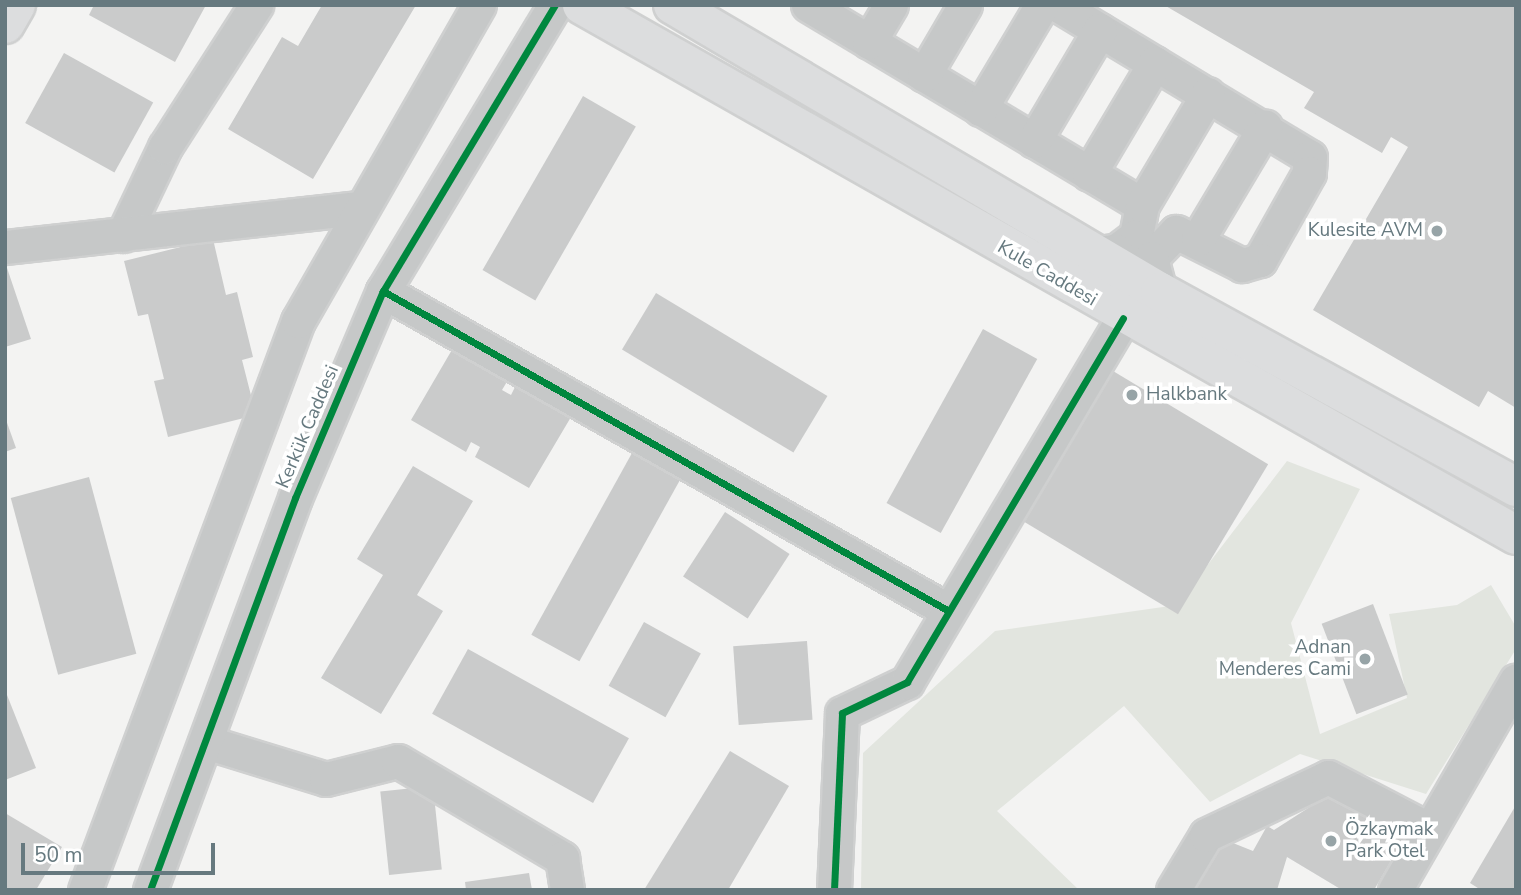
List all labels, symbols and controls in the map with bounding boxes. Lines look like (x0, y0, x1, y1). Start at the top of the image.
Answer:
place label: Kulesite AVM (1308, 220, 1423, 242)
marker: Kulesite AVM (1429, 223, 1445, 239)
street label: Kule Caddesi (993, 236, 1101, 312)
street label: Kerkük Caddesi (272, 362, 344, 492)
place label: Halkbank (1146, 384, 1227, 406)
marker: Halkbank (1124, 387, 1140, 403)
place label: Adnan Menderes Cami (1219, 637, 1351, 681)
marker: Adnan Menderes Cami (1357, 651, 1373, 667)
place label: Özkaymak Park Otel (1345, 819, 1433, 863)
scale bar (24, 828, 219, 872)
marker: Özkaymak Park Otel (1323, 833, 1339, 849)
text: 50 m (34, 841, 83, 869)

